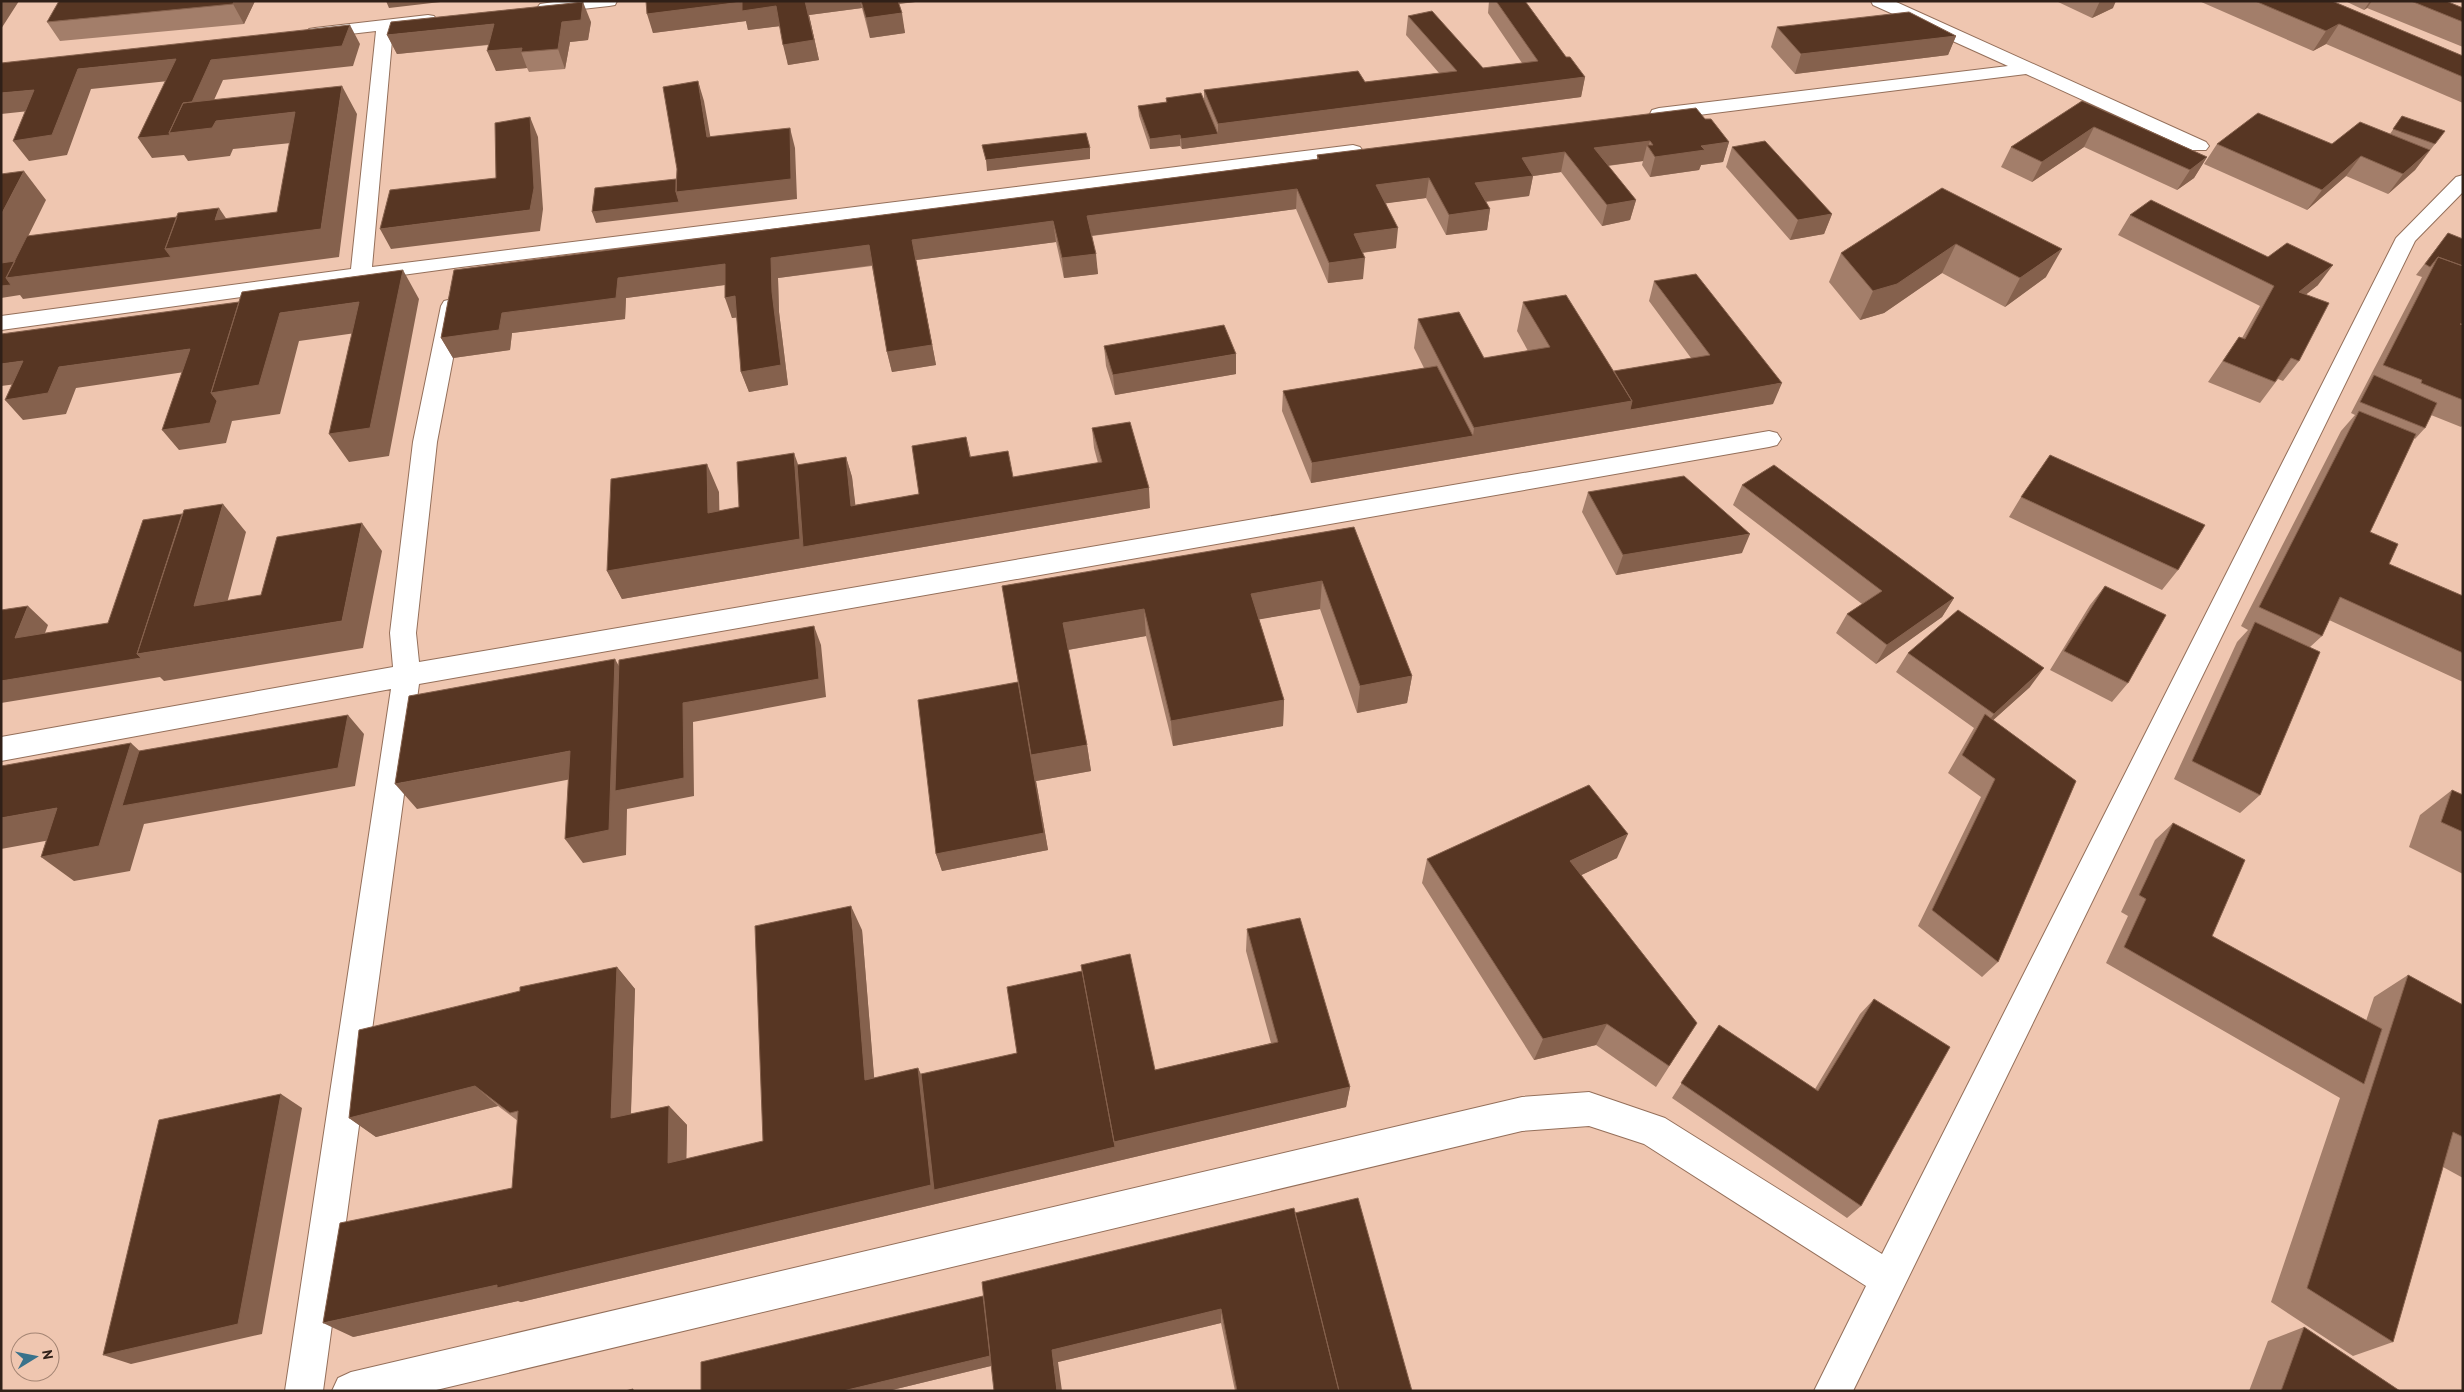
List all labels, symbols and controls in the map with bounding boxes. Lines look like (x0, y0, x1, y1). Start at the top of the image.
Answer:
north arrow (10, 1332, 60, 1382)
text: N (38, 1349, 57, 1361)

